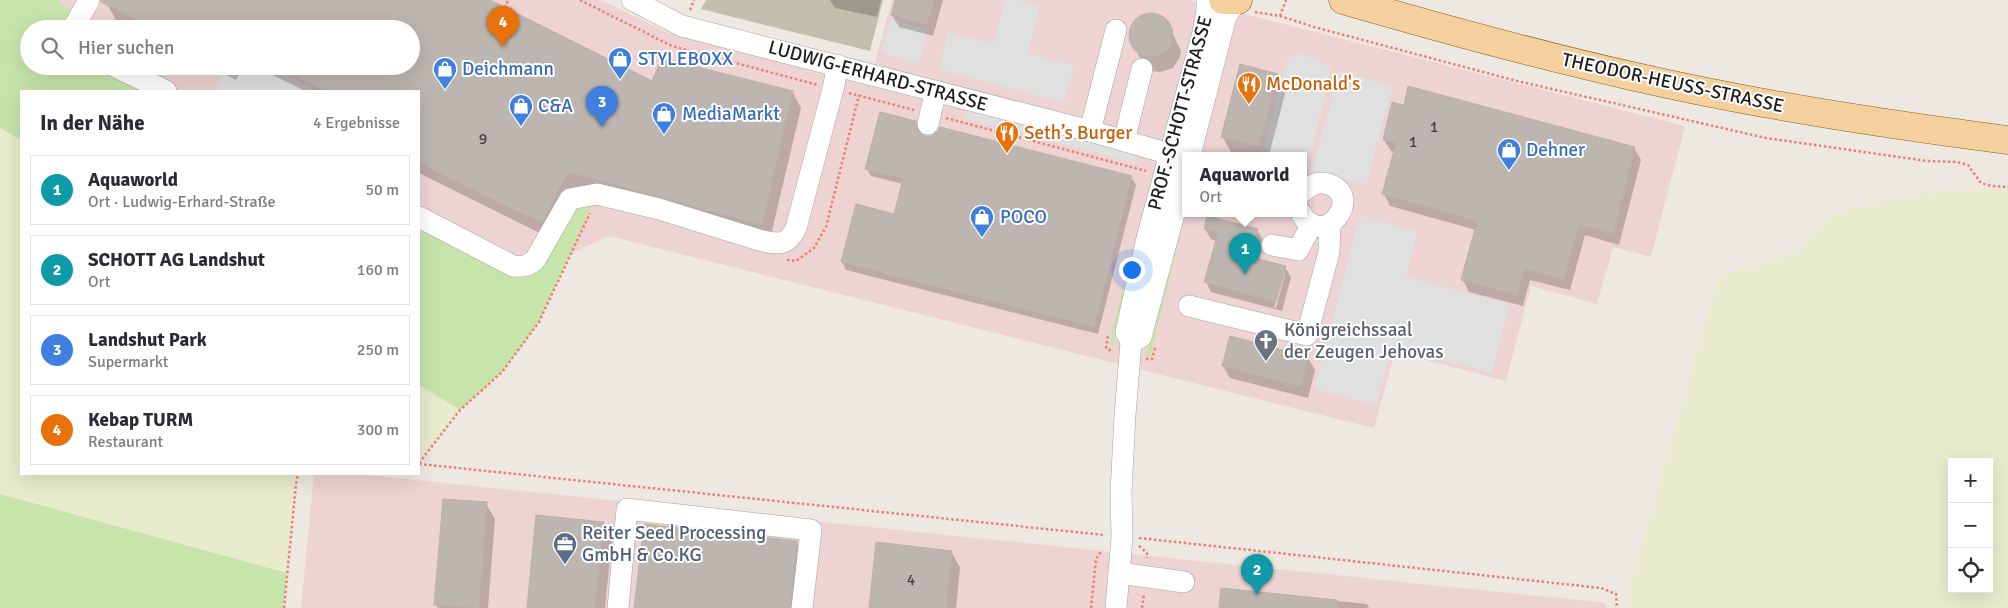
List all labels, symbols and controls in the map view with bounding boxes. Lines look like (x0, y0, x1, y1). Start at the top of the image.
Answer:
pin: 4 (487, 6, 519, 47)
street label: PROF.-SCHOTT-STRASSE (1143, 13, 1217, 213)
search box (20, 20, 420, 75)
icon: search (38, 34, 66, 62)
street label: LUDWIG-ERHARD-STRASSE (766, 35, 990, 117)
text: Hier suchen (78, 36, 174, 60)
shop icon: STYLEBOXX (607, 46, 633, 80)
place label: STYLEBOXX (638, 47, 733, 71)
street label: THEODOR-HEUSS-STRASSE (1560, 48, 1786, 118)
shop icon: Deichmann (432, 56, 458, 90)
place label: Deichmann (462, 57, 554, 81)
restaurant icon: McDonald's (1236, 71, 1262, 105)
place label: McDonald's (1266, 72, 1360, 96)
pin: 3 (586, 86, 618, 127)
shop icon: C&A (508, 93, 534, 127)
place label: C&A (538, 94, 573, 118)
shop icon: MediaMarkt (651, 101, 677, 135)
place label: MediaMarkt (682, 102, 780, 126)
text: In der Nähe (40, 110, 145, 136)
text: 4 Ergebnisse (313, 113, 400, 133)
house number: 1 (1430, 117, 1438, 137)
restaurant icon: Seth’s Burger (994, 120, 1020, 154)
place label: Seth’s Burger (1024, 121, 1132, 145)
house number: 9 (479, 129, 487, 149)
house number: 1 (1409, 132, 1417, 152)
shop icon: Dehner (1496, 137, 1522, 171)
place label: Dehner (1526, 138, 1585, 162)
popup (1182, 152, 1307, 217)
text: Aquaworld (1200, 163, 1289, 187)
text: Aquaworld (88, 168, 178, 192)
text: 1 (53, 180, 61, 200)
text: 50 m (365, 180, 399, 200)
text: Ort (1200, 187, 1222, 207)
text: Ort · Ludwig-Erhard-Straße (88, 192, 276, 212)
shop icon: POCO (969, 204, 995, 238)
place label: POCO (1000, 205, 1047, 229)
pin: 1 (1229, 233, 1261, 274)
text: SCHOTT AG Landshut (88, 248, 265, 272)
your location (1119, 257, 1145, 283)
text: 2 (53, 260, 61, 280)
text: 160 m (357, 260, 399, 280)
text: Ort (88, 272, 110, 292)
place label: Königreichssaal der Zeugen Jehovas (1284, 318, 1444, 364)
text: Landshut Park (88, 328, 207, 352)
church icon: Königreichssaal der Zeugen Jehovas (1253, 328, 1279, 362)
text: 3 (53, 340, 61, 360)
text: 250 m (357, 340, 399, 360)
text: Supermarkt (88, 352, 168, 372)
text: Kebap TURM (88, 408, 193, 432)
text: 4 (53, 420, 61, 440)
text: 300 m (357, 420, 399, 440)
text: Restaurant (88, 432, 163, 452)
map controls (1948, 458, 1993, 593)
button: + (1948, 458, 1993, 503)
button: − (1948, 503, 1993, 548)
place label: Reiter Seed Processing GmbH & Co.KG (582, 521, 766, 567)
office icon: Reiter Seed Processing GmbH & Co.KG (552, 531, 578, 565)
button: locate (1948, 548, 1993, 593)
pin: 2 (1241, 554, 1273, 595)
house number: 4 (907, 570, 916, 590)

